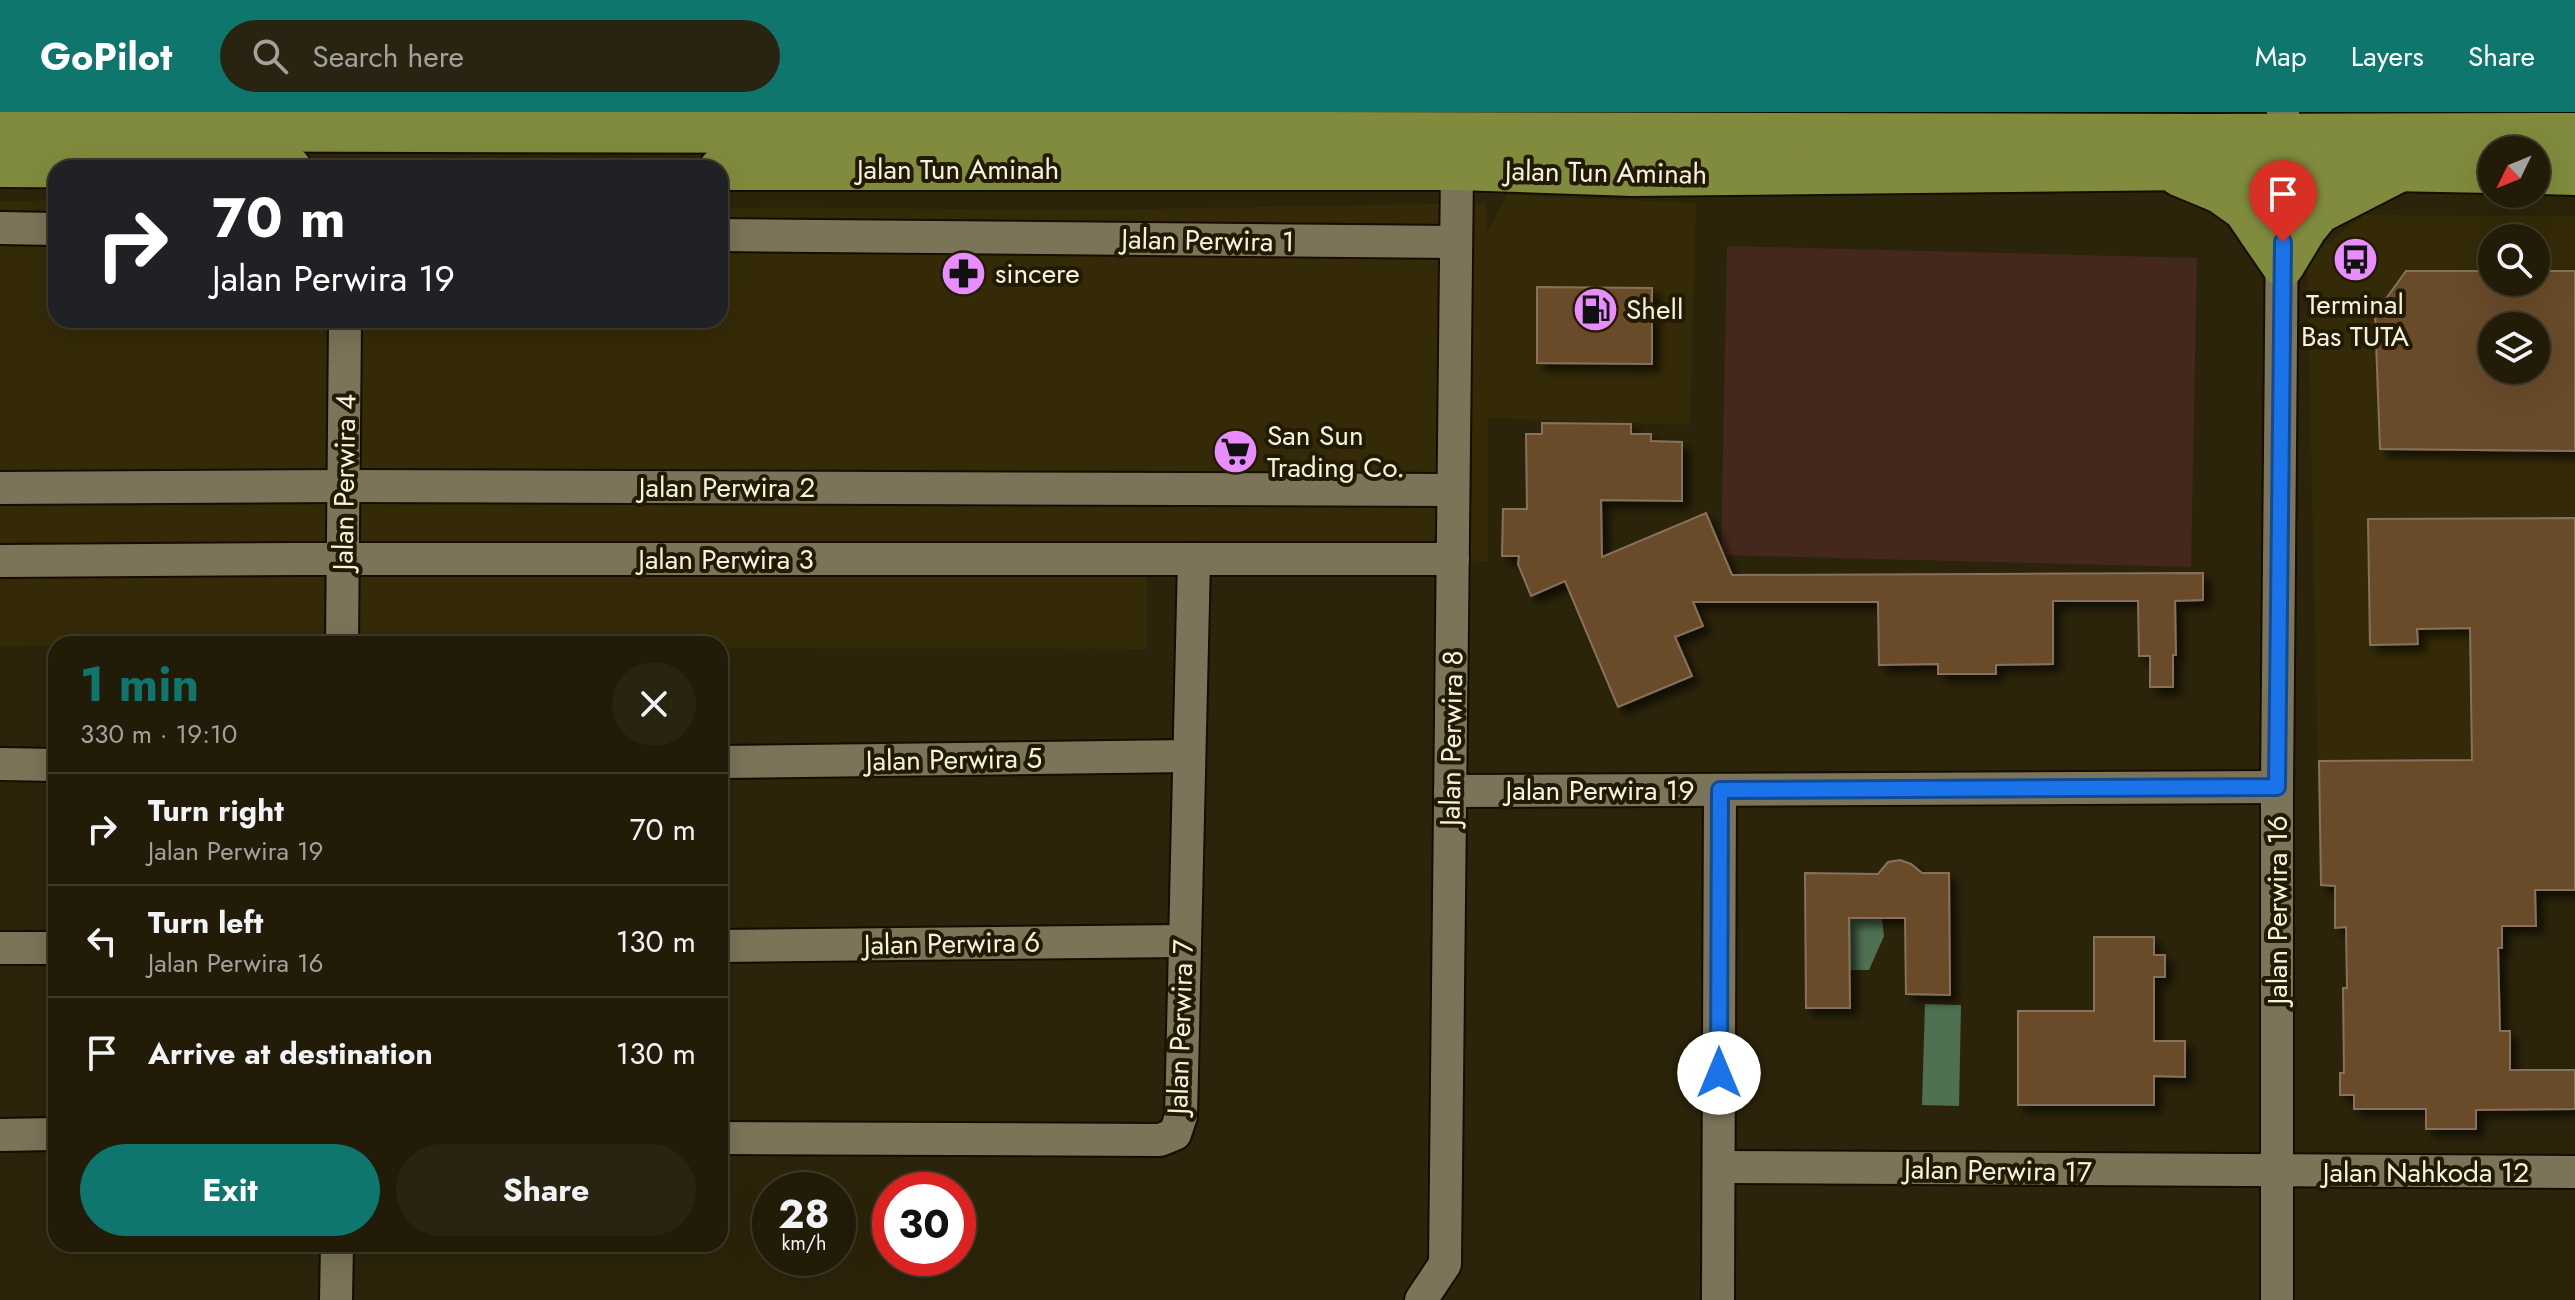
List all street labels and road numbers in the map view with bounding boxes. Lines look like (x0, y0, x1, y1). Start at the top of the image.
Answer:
street label: Jalan Tun Aminah (853, 149, 1059, 190)
street label: Jalan Tun Aminah (1501, 150, 1707, 195)
street label: Jalan Perwira 1 (1117, 218, 1295, 263)
street label: Jalan Perwira 4 (322, 393, 367, 575)
street label: Jalan Perwira 2 (635, 467, 815, 508)
street label: Jalan Perwira 3 (634, 539, 814, 580)
street label: Jalan Perwira 8 (1429, 650, 1474, 830)
street label: Jalan Perwira 5 (862, 737, 1042, 782)
street label: Jalan Perwira 19 (1501, 770, 1695, 811)
street label: Jalan Perwira 16 (2257, 815, 2298, 1009)
street label: Jalan Perwira 6 (859, 921, 1041, 966)
street label: Jalan Perwira 7 (1157, 939, 1204, 1119)
street label: Jalan Perwira 17 (1900, 1148, 2092, 1193)
street label: Jalan Nahkoda 12 (2319, 1152, 2529, 1193)

